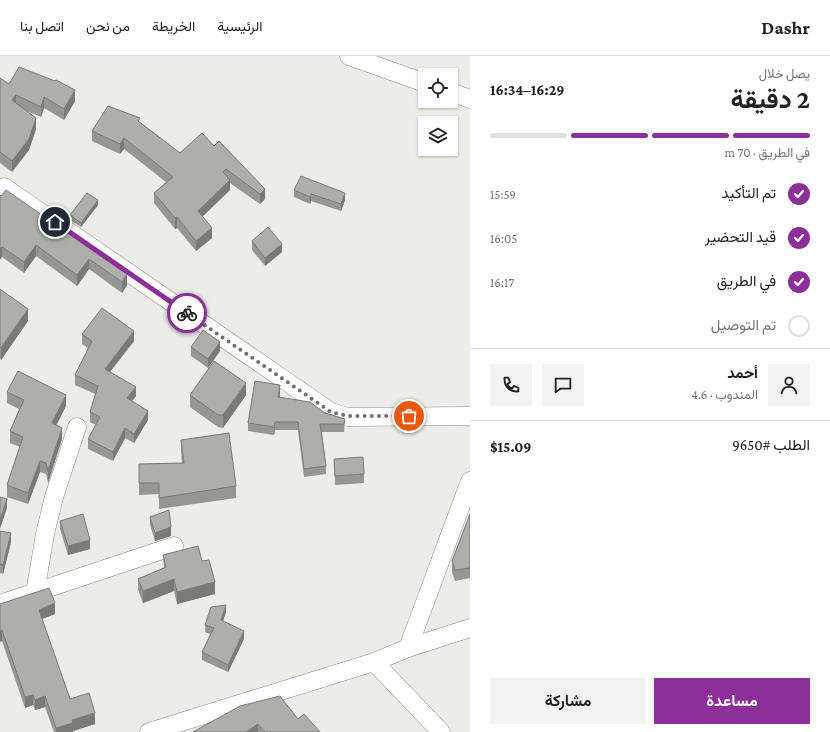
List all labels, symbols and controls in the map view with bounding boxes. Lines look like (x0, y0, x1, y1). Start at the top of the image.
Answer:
text: Dashr (761, 17, 810, 38)
text: اتصل بنا (20, 18, 64, 34)
text: من نحن (86, 18, 130, 34)
text: الخريطة (152, 18, 195, 34)
text: الرئيسية (217, 18, 263, 34)
text: يصل خلال (759, 66, 810, 81)
map controls (418, 68, 458, 156)
button: locate (418, 68, 458, 108)
text: 16:29–16:34 (490, 82, 564, 98)
text: 2 دقيقة (730, 85, 810, 114)
button: layers (418, 116, 458, 156)
text: في الطريق · 70 m (725, 145, 810, 160)
icon: check (788, 183, 810, 205)
text: تم التأكيد (722, 185, 776, 201)
text: 15:59 (490, 187, 516, 202)
pin (38, 205, 72, 239)
icon: home (44, 211, 66, 233)
icon: check (788, 227, 810, 249)
text: قيد التحضير (705, 229, 776, 245)
text: 16:05 (490, 231, 517, 246)
icon: check (788, 271, 810, 293)
text: في الطريق (717, 273, 776, 289)
text: 16:17 (490, 275, 514, 290)
courier (167, 293, 207, 333)
icon: bike (176, 302, 198, 324)
text: تم التوصيل (711, 317, 776, 333)
button: phone (490, 364, 532, 406)
button: chat (542, 364, 584, 406)
button: person (768, 364, 810, 406)
text: أحمد (727, 365, 758, 381)
text: المندوب · 4.6 (691, 387, 758, 402)
pin (392, 399, 426, 433)
icon: bag (398, 405, 420, 427)
text: الطلب #9650 (732, 437, 810, 453)
text: $15.09 (490, 439, 532, 455)
button: مشاركة (490, 678, 646, 724)
button: مساعدة (654, 678, 810, 724)

